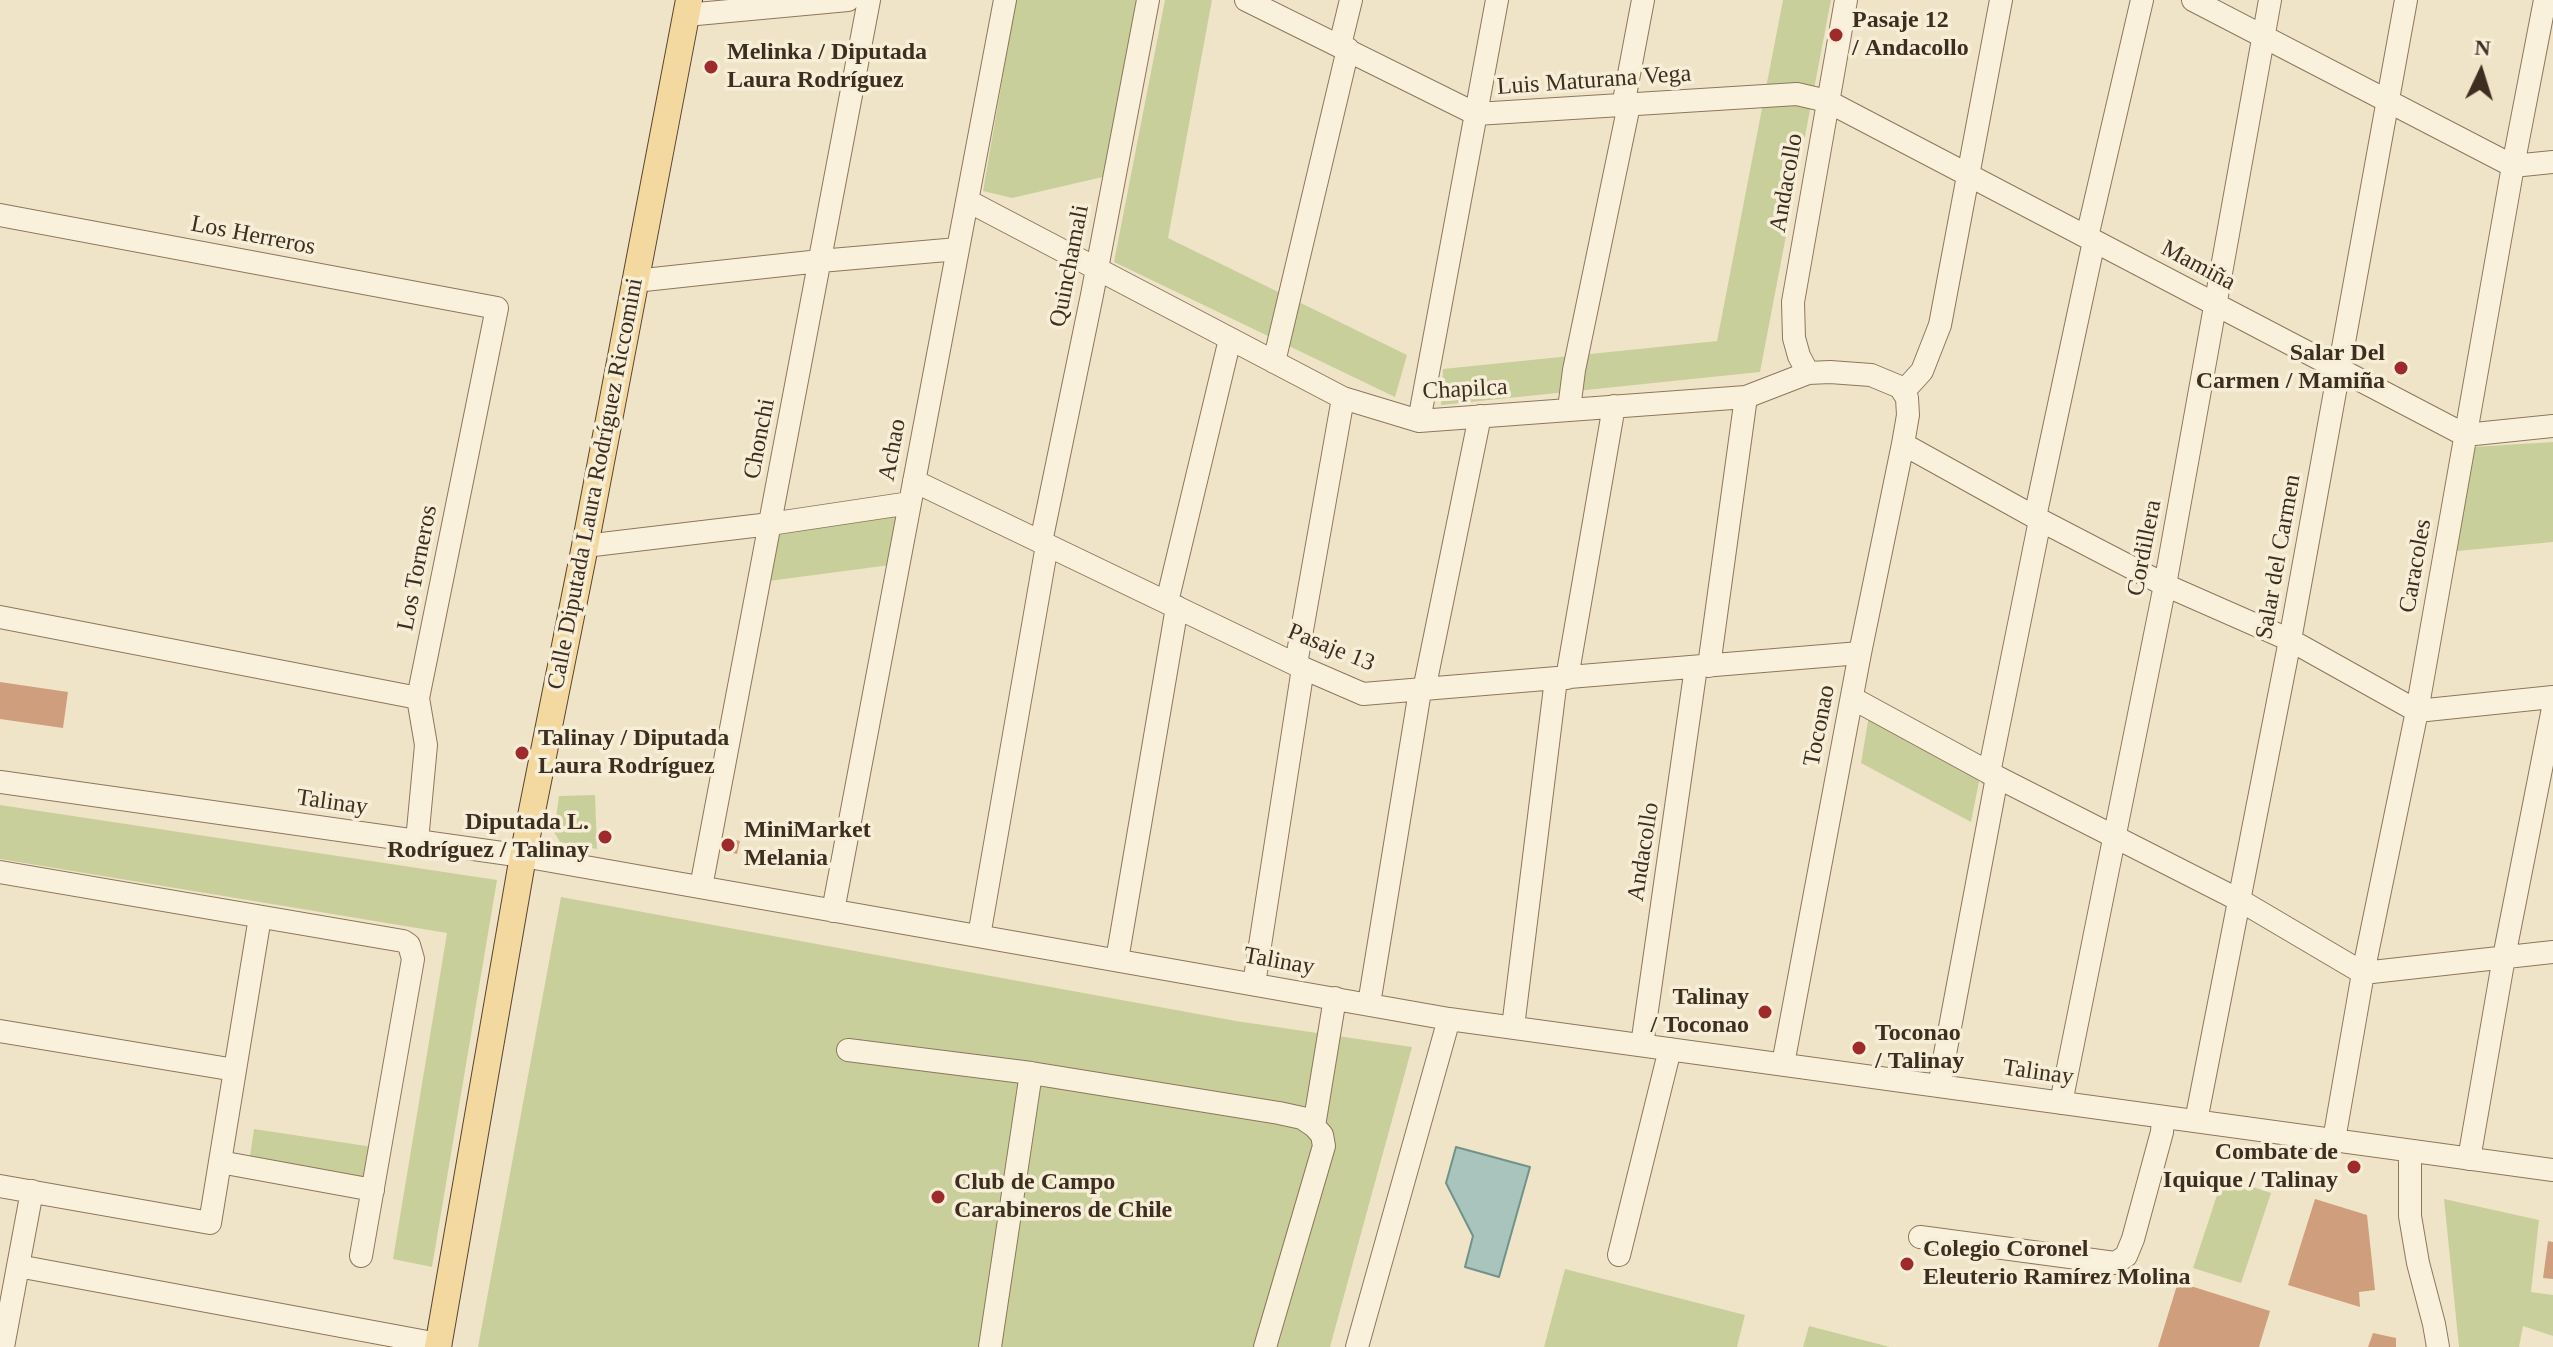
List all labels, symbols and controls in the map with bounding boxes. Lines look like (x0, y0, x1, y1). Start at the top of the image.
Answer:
place label: Pasaje 12 / Andacollo (1852, 7, 1969, 63)
marker: Pasaje 12 / Andacollo (1827, 26, 1845, 44)
north arrow (2441, 32, 2521, 112)
text: N (2474, 35, 2491, 61)
place label: Melinka / Diputada Laura Rodríguez (727, 39, 927, 95)
marker: Melinka / Diputada Laura Rodríguez (702, 58, 720, 76)
street label: Luis Maturana Vega (1496, 60, 1692, 102)
street label: Andacollo (1764, 131, 1810, 235)
street label: Quinchamali (1044, 202, 1096, 330)
street label: Los Herreros (188, 210, 318, 262)
street label: Mamiña (2156, 235, 2240, 297)
street label: Calle Diputada Laura Rodríguez Riccomini (542, 276, 650, 692)
place label: Salar Del Carmen / Mamiña (2196, 340, 2385, 396)
marker: Salar Del Carmen / Mamiña (2392, 359, 2410, 377)
street label: Chapilca (1422, 373, 1508, 407)
street label: Chonchi (738, 396, 782, 482)
street label: Achao (873, 417, 913, 483)
street label: Salar del Carmen (2250, 472, 2308, 642)
street label: Cordillera (2122, 497, 2168, 599)
street label: Los Torneros (392, 503, 444, 633)
street label: Caracoles (2394, 517, 2438, 615)
street label: Pasaje 13 (1283, 618, 1379, 678)
street label: Toconao (1798, 683, 1842, 769)
place label: Talinay / Diputada Laura Rodríguez (538, 725, 729, 781)
marker: Talinay / Diputada Laura Rodríguez (513, 744, 531, 762)
street label: Talinay (295, 784, 369, 822)
street label: Andacollo (1622, 800, 1666, 904)
place label: Diputada L. Rodríguez / Talinay (387, 809, 589, 865)
place label: MiniMarket Melania (744, 817, 871, 873)
marker: Diputada L. Rodríguez / Talinay (596, 828, 614, 846)
marker: MiniMarket Melania (719, 836, 737, 854)
street label: Talinay (1241, 942, 1317, 982)
place label: Talinay / Toconao (1651, 984, 1749, 1040)
marker: Talinay / Toconao (1756, 1003, 1774, 1021)
place label: Toconao / Talinay (1875, 1020, 1964, 1076)
marker: Toconao / Talinay (1850, 1039, 1868, 1057)
street label: Talinay (2001, 1054, 2075, 1092)
place label: Combate de Iquique / Talinay (2163, 1139, 2338, 1195)
marker: Combate de Iquique / Talinay (2345, 1158, 2363, 1176)
place label: Club de Campo Carabineros de Chile (954, 1169, 1172, 1225)
marker: Club de Campo Carabineros de Chile (929, 1188, 947, 1206)
place label: Colegio Coronel Eleuterio Ramírez Molina (1923, 1236, 2190, 1292)
marker: Colegio Coronel Eleuterio Ramírez Molina (1898, 1255, 1916, 1273)

